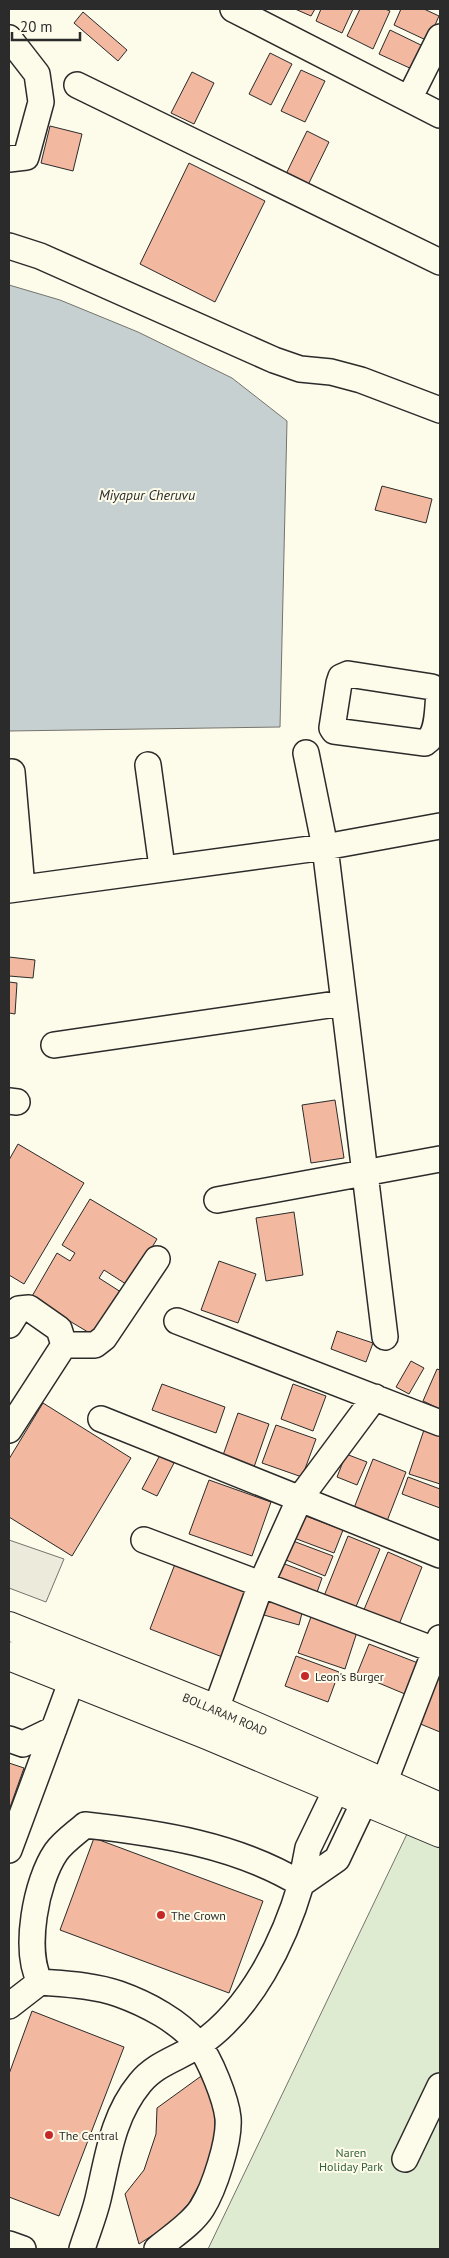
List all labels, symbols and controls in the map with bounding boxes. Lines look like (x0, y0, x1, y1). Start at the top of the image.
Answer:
scale bar (12, 10, 80, 42)
text: 20 m (20, 17, 53, 36)
water label: Miyapur Cheruvu (99, 486, 195, 504)
place label: Leon's Burger (315, 1669, 384, 1684)
marker: Leon's Burger (299, 1670, 311, 1682)
street label: BOLLARAM ROAD (180, 1689, 270, 1739)
place label: The Crown (171, 1908, 226, 1923)
marker: The Crown (155, 1909, 167, 1921)
place label: The Central (59, 2128, 119, 2143)
marker: The Central (43, 2129, 55, 2141)
park label: Naren Holiday Park (319, 2145, 383, 2174)

